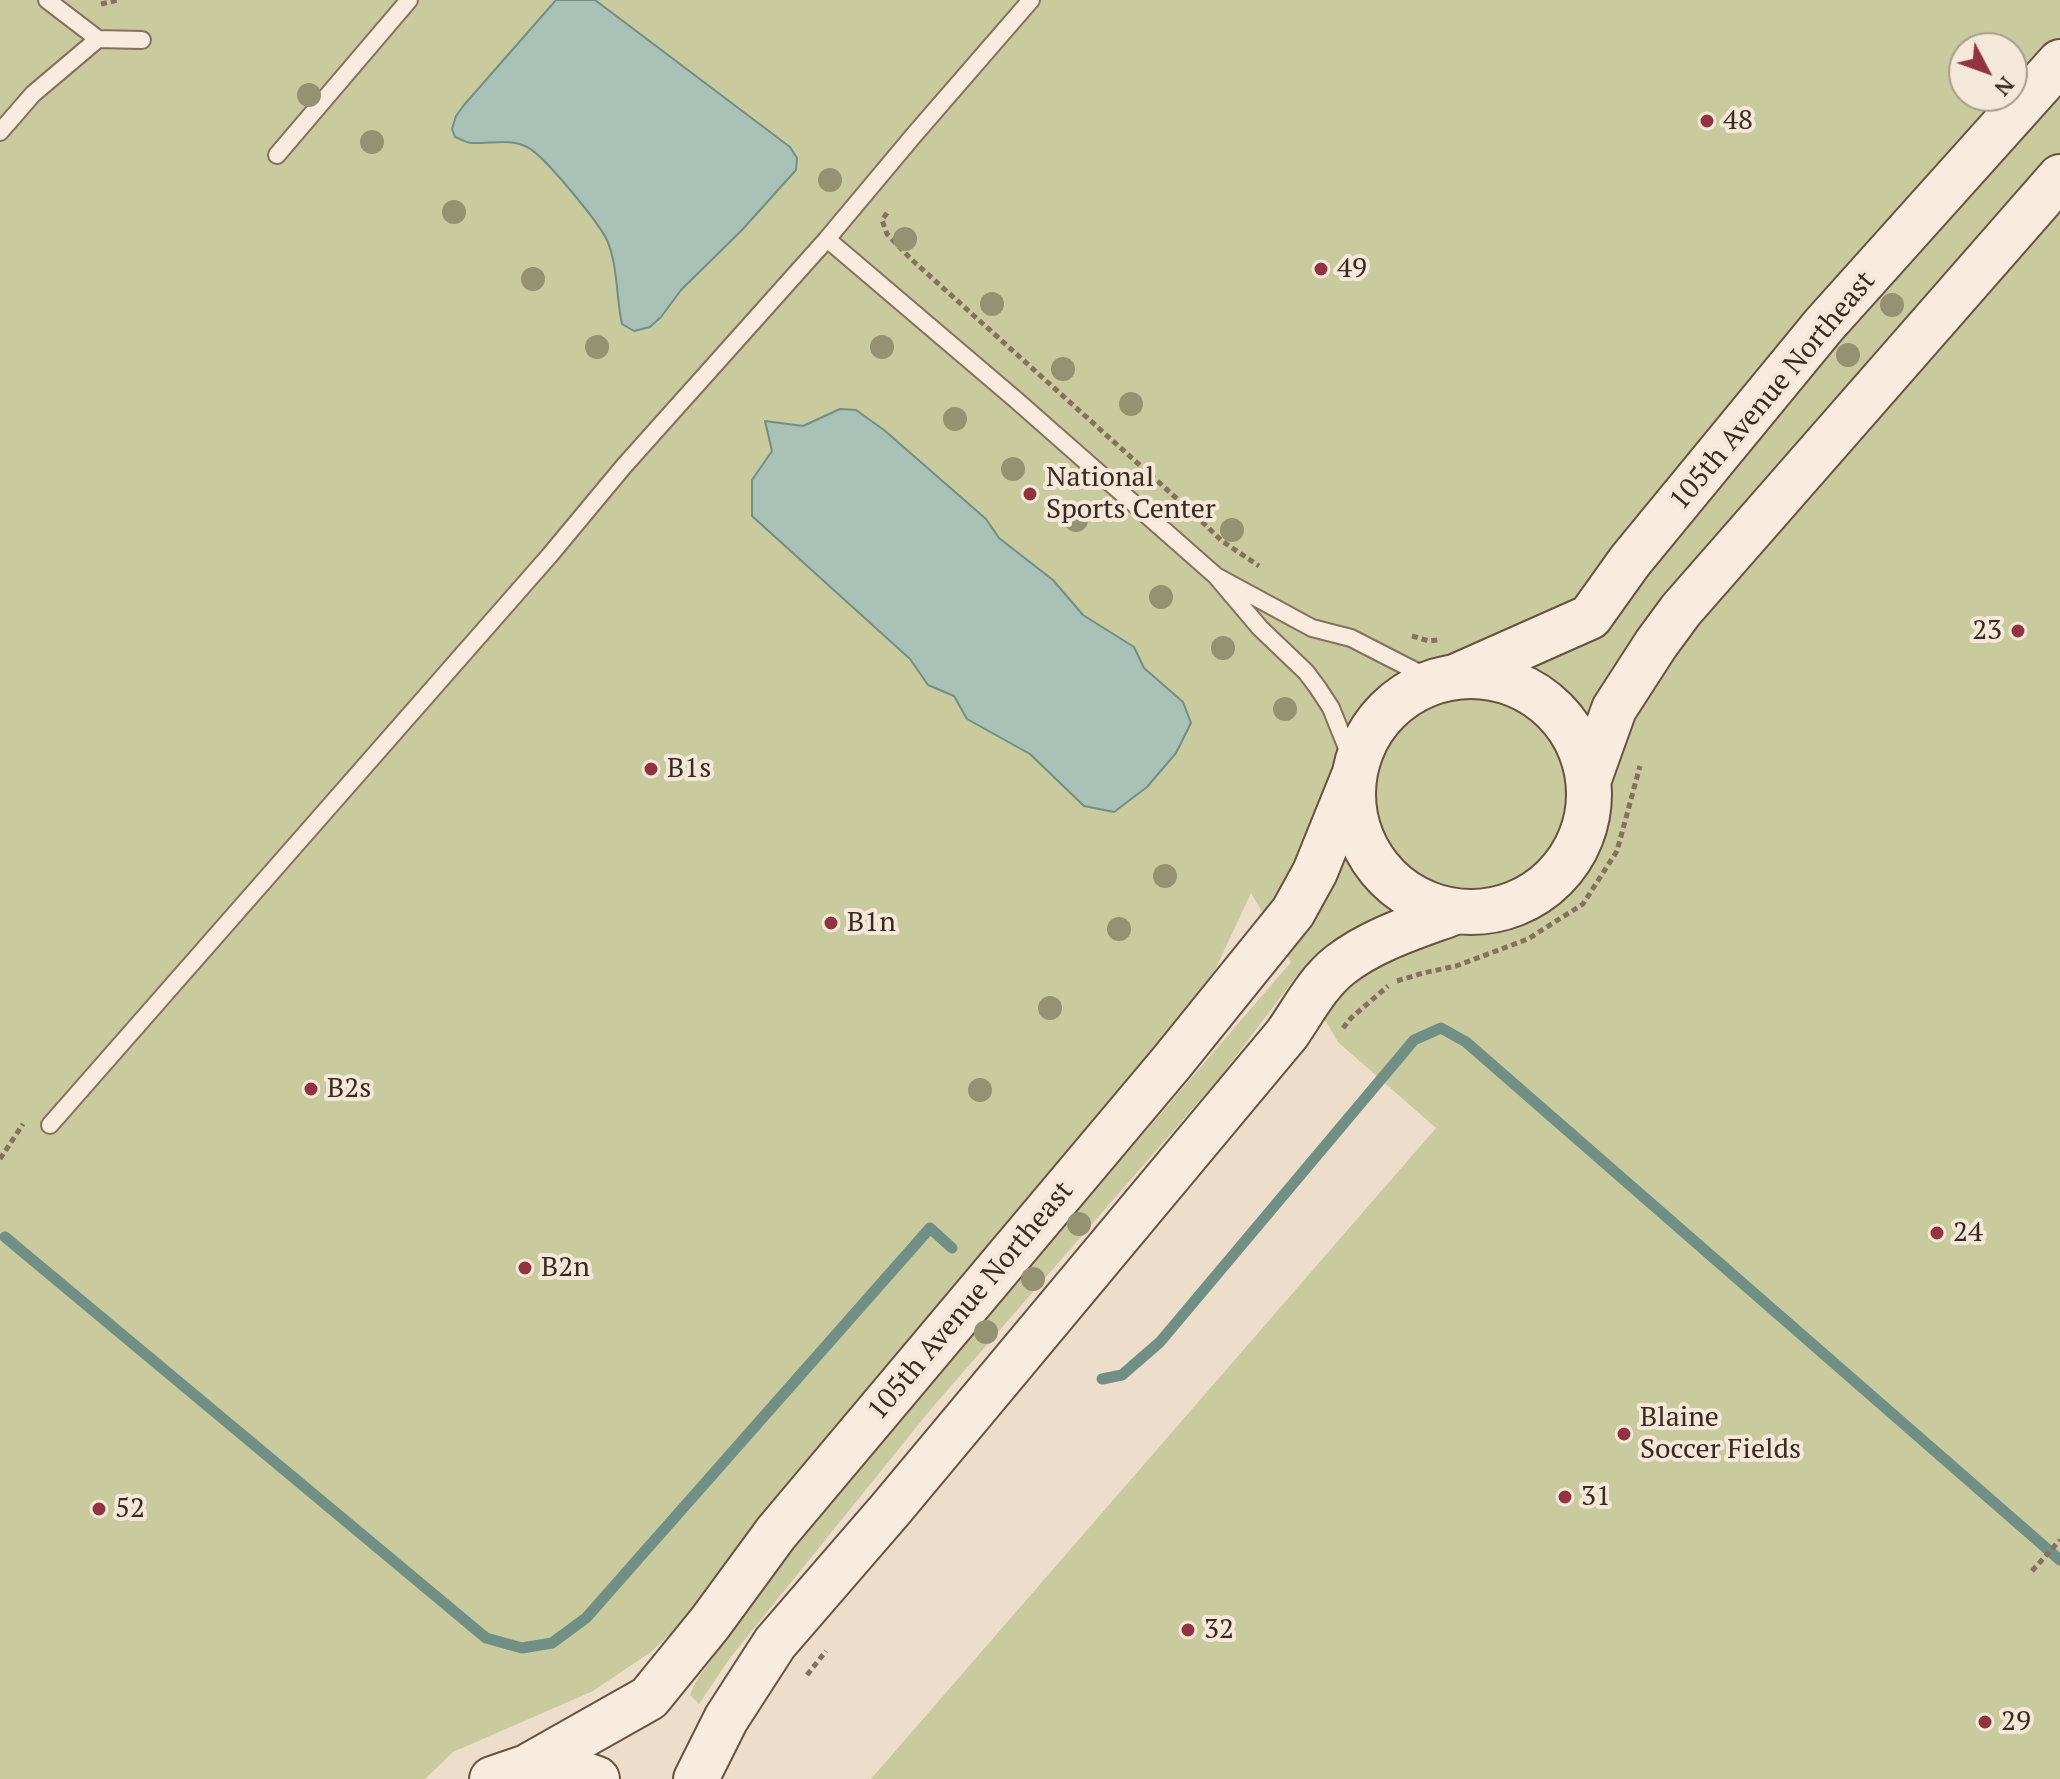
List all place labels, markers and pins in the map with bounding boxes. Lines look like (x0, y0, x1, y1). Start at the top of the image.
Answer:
place label: 48 (1723, 104, 1753, 138)
marker: 48 (1698, 112, 1716, 130)
place label: 49 (1337, 252, 1367, 286)
marker: 49 (1312, 260, 1330, 278)
place label: National Sports Center (1046, 461, 1216, 527)
marker: National Sports Center (1021, 485, 1039, 503)
place label: 23 (1972, 614, 2002, 648)
marker: 23 (2009, 622, 2027, 640)
place label: B1s (667, 752, 711, 786)
marker: B1s (642, 760, 660, 778)
place label: B1n (847, 906, 896, 940)
marker: B1n (822, 914, 840, 932)
place label: B2s (327, 1072, 371, 1106)
marker: B2s (302, 1080, 320, 1098)
place label: 24 (1953, 1216, 1983, 1250)
marker: 24 (1928, 1224, 1946, 1242)
place label: B2n (541, 1251, 590, 1285)
marker: B2n (516, 1259, 534, 1277)
place label: Blaine Soccer Fields (1640, 1401, 1801, 1467)
marker: Blaine Soccer Fields (1615, 1425, 1633, 1443)
place label: 31 (1581, 1480, 1611, 1514)
marker: 31 (1556, 1488, 1574, 1506)
place label: 52 (115, 1492, 145, 1526)
marker: 52 (90, 1500, 108, 1518)
place label: 32 (1204, 1613, 1234, 1647)
marker: 32 (1179, 1621, 1197, 1639)
place label: 29 (2001, 1705, 2031, 1739)
marker: 29 (1976, 1713, 1994, 1731)

